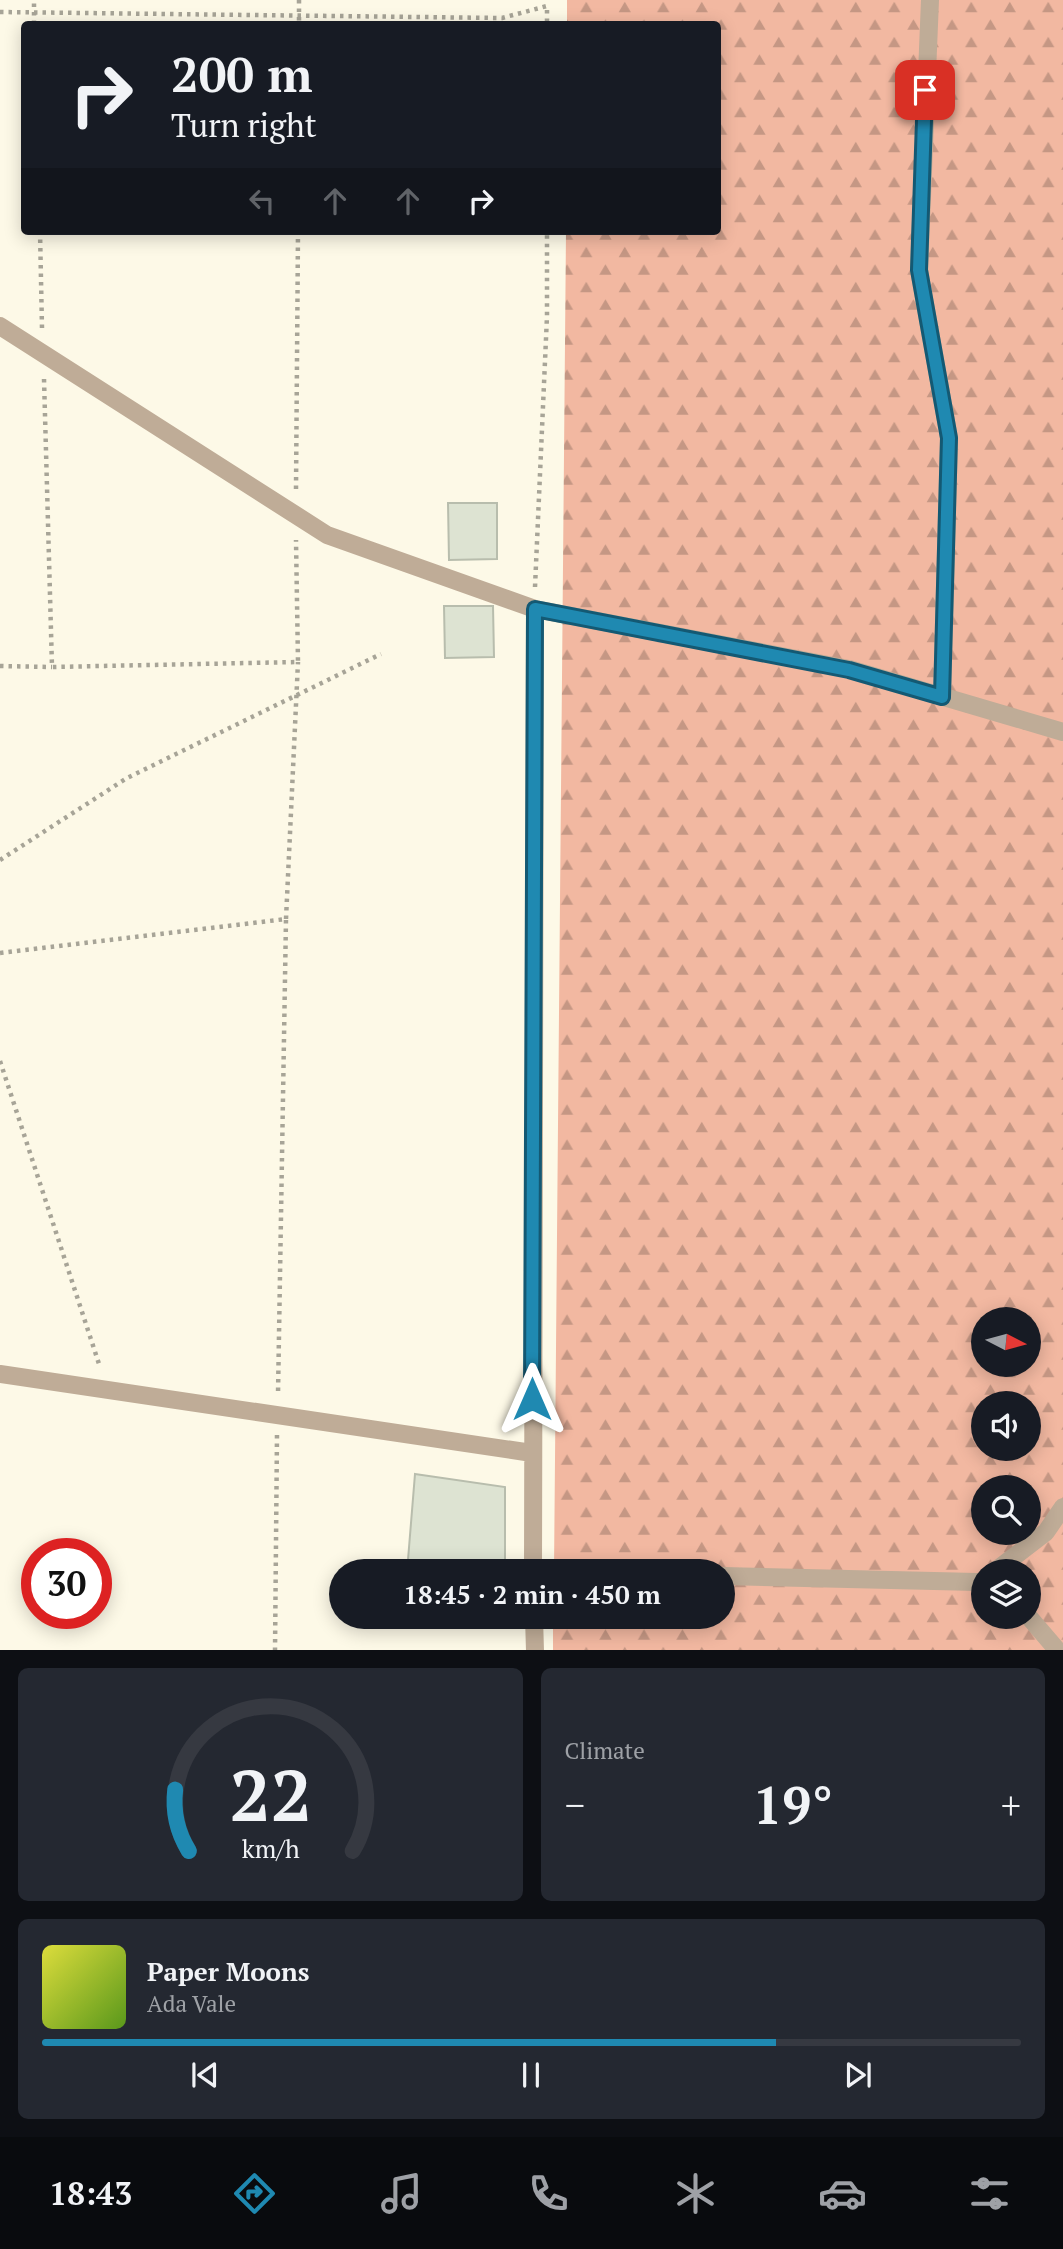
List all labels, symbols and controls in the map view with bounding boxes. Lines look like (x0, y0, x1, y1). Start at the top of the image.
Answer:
text: 200 m (171, 41, 313, 106)
icon: right (56, 49, 147, 140)
pin (895, 60, 955, 120)
icon: arrive (906, 71, 944, 109)
text: Turn right (171, 104, 317, 146)
icon: left (243, 182, 281, 220)
icon: ahead (316, 182, 354, 220)
icon: ahead (389, 182, 427, 220)
icon: right (462, 182, 500, 220)
north arrow (971, 1307, 1041, 1377)
map controls (971, 1307, 1041, 1629)
position arrow (495, 1362, 569, 1436)
button: sound (971, 1391, 1041, 1461)
button: search (971, 1475, 1041, 1545)
speed limit sign: 30 (21, 1538, 112, 1629)
button: layers (971, 1559, 1041, 1629)
text: 18:45 · 2 min · 450 m (403, 1577, 661, 1611)
text: Climate (565, 1735, 645, 1766)
text: 22 (229, 1745, 311, 1842)
text: 19° (753, 1770, 833, 1839)
text: − (565, 1780, 585, 1830)
text: + (1001, 1780, 1021, 1830)
text: km/h (241, 1831, 299, 1864)
text: Paper Moons (147, 1954, 310, 1988)
text: Ada Vale (147, 1988, 236, 2019)
icon: previous (186, 2056, 224, 2094)
icon: pause (512, 2056, 550, 2094)
icon: next (839, 2056, 877, 2094)
icon: directions (230, 2169, 279, 2218)
icon: music (377, 2169, 426, 2218)
icon: phone (524, 2169, 573, 2218)
icon: climate (671, 2169, 720, 2218)
icon: car (818, 2169, 867, 2218)
icon: filters (965, 2169, 1014, 2218)
text: 18:43 (49, 2172, 132, 2214)

